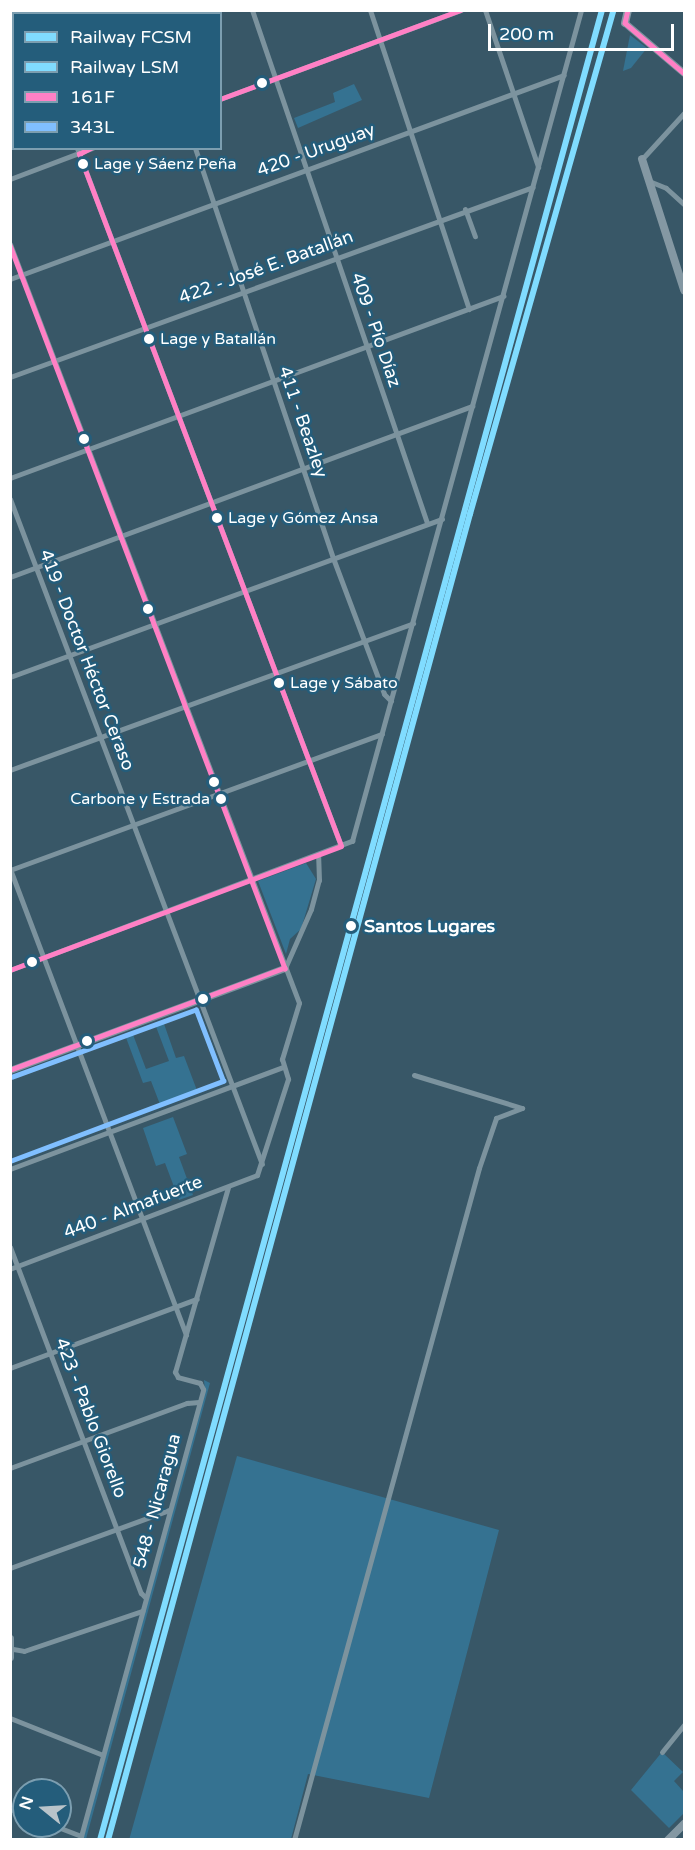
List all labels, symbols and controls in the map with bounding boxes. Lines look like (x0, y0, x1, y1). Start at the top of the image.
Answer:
legend (12, 12, 222, 150)
scale bar (491, 12, 677, 50)
text: 200 m (499, 23, 554, 45)
text: Railway FCSM (70, 26, 192, 48)
text: Railway LSM (70, 56, 179, 78)
unlabelled marker (256, 77, 268, 89)
text: 161F (70, 86, 115, 108)
text: 343L (70, 116, 114, 138)
street label: 420 - Uruguay (254, 119, 378, 181)
place label: Lage y Sáenz Peña (94, 154, 236, 174)
marker: Lage y Sáenz Peña (77, 158, 89, 170)
street label: 422 - José E. Batallán (176, 225, 356, 309)
street label: 409 - Pío Díaz (346, 270, 406, 390)
place label: Lage y Batallán (160, 329, 276, 349)
marker: Lage y Batallán (143, 333, 155, 345)
street label: 411 - Beazley (274, 363, 332, 481)
unlabelled marker (78, 433, 90, 445)
place label: Lage y Gómez Ansa (228, 508, 378, 528)
marker: Lage y Gómez Ansa (211, 512, 223, 524)
street label: 419 - Doctor Héctor Ceraso (35, 546, 139, 774)
unlabelled marker (142, 603, 154, 615)
place label: Lage y Sábato (290, 673, 398, 693)
marker: Lage y Sábato (273, 677, 285, 689)
unlabelled marker (208, 776, 220, 788)
place label: Carbone y Estrada (70, 789, 210, 809)
marker: Carbone y Estrada (215, 793, 227, 805)
place label: Santos Lugares (364, 915, 495, 937)
marker: Santos Lugares (342, 917, 360, 935)
unlabelled marker (26, 956, 38, 968)
unlabelled marker (197, 993, 209, 1005)
unlabelled marker (81, 1035, 93, 1047)
street label: 440 - Almafuerte (61, 1171, 205, 1243)
street label: 423 - Pablo Giorello (51, 1335, 131, 1501)
street label: 548 - Nicaragua (129, 1431, 185, 1571)
north arrow (12, 1778, 72, 1838)
text: N (15, 1794, 38, 1812)

